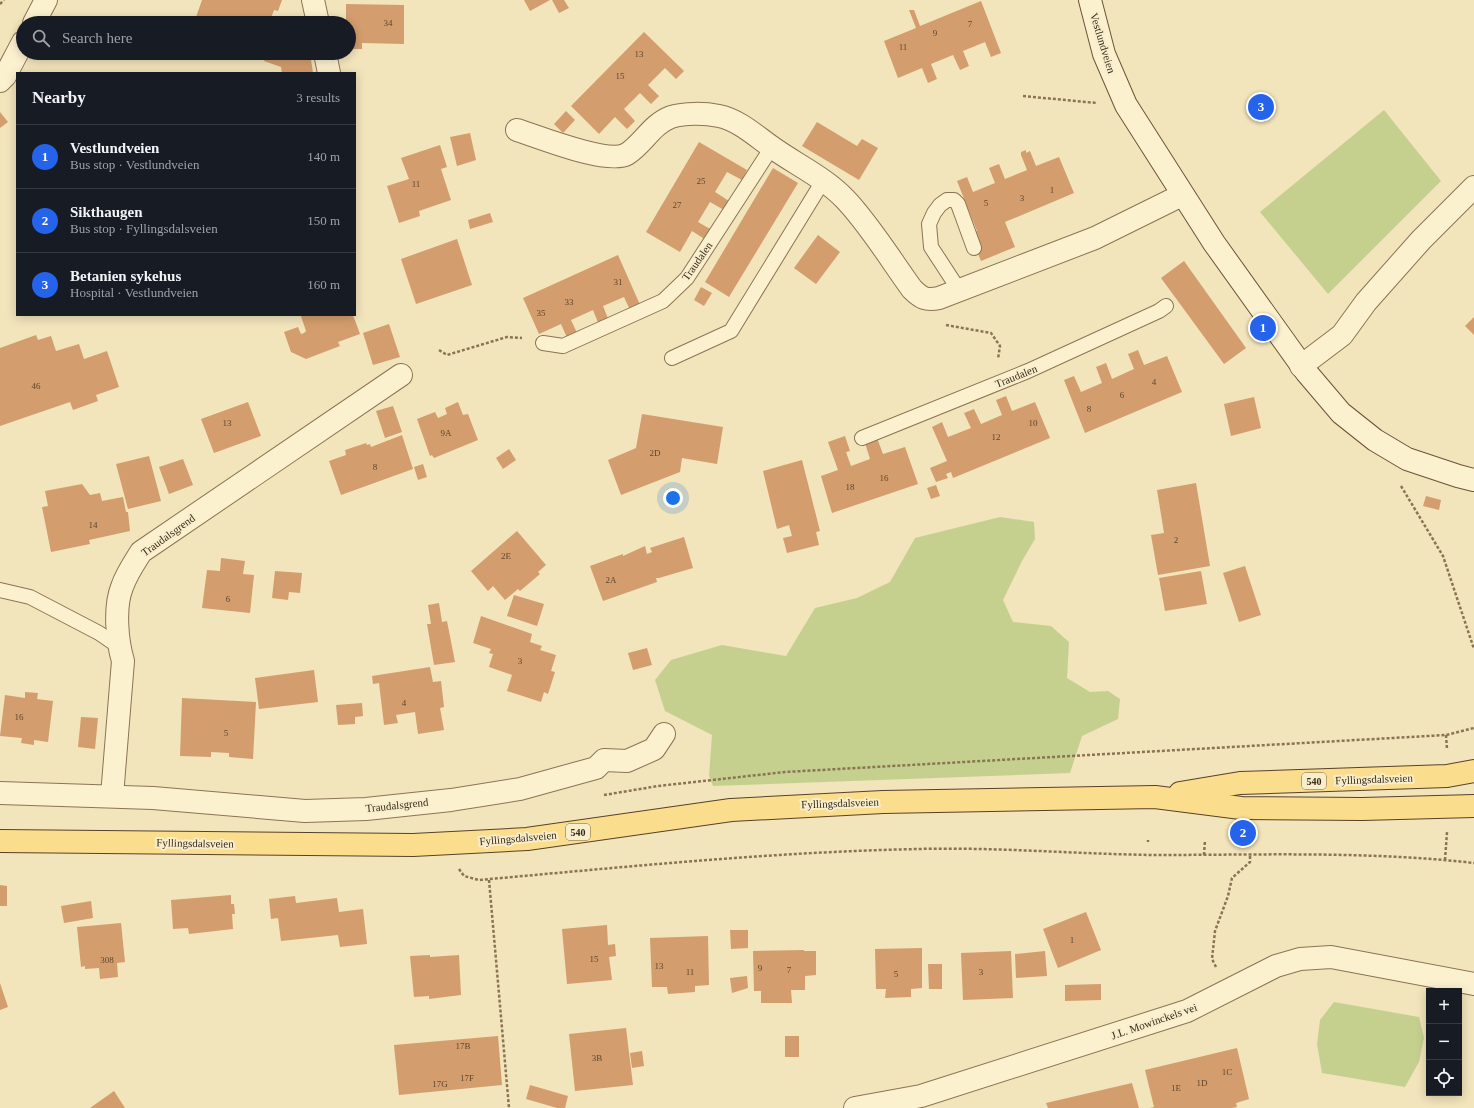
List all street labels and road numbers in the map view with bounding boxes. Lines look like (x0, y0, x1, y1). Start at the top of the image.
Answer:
street label: Vestlundveien (1088, 11, 1118, 75)
street label: Traudalen (679, 239, 715, 283)
street label: Traudalen (993, 362, 1039, 390)
street label: Traudalsgrend (139, 511, 197, 558)
street label: Fyllingsdalsveien (1335, 772, 1413, 786)
road number: 540 (1302, 773, 1326, 789)
street label: Traudalsgrend (365, 796, 430, 814)
street label: Fyllingsdalsveien (801, 796, 879, 810)
road number: 540 (566, 824, 590, 840)
street label: Fyllingsdalsveien (479, 829, 558, 847)
street label: Fyllingsdalsveien (156, 836, 234, 850)
street label: J.L. Mowinckels vei (1110, 1001, 1198, 1041)

